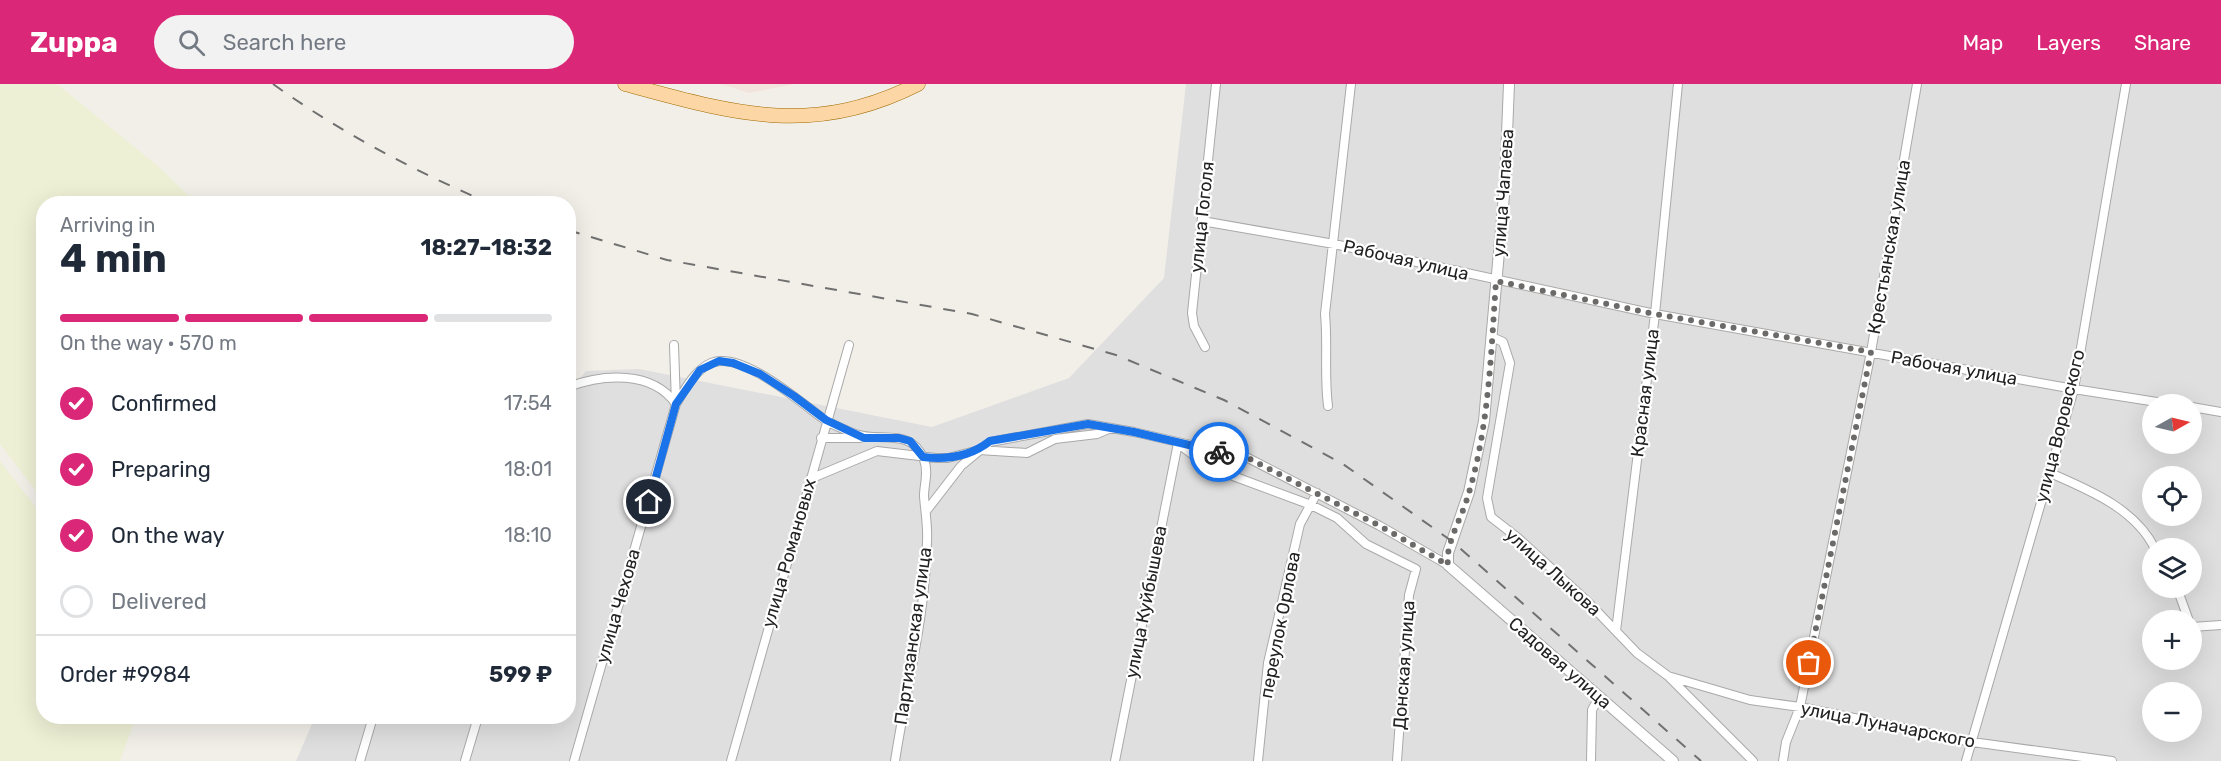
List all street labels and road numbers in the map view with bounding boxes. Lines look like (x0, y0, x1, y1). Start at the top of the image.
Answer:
street label: улица Чапаева (1488, 128, 1518, 258)
street label: Крестьянская улица (1863, 158, 1915, 336)
street label: улица Гоголя (1185, 160, 1219, 274)
street label: Рабочая улица (1341, 235, 1471, 285)
street label: Красная улица (1626, 328, 1664, 458)
street label: Рабочая улица (1889, 346, 2019, 390)
street label: улица Воровского (2030, 347, 2090, 505)
street label: улица Романовых (757, 476, 821, 630)
street label: улица Лыкова (1501, 523, 1605, 621)
street label: улица Куйбышева (1120, 524, 1172, 680)
street label: улица Чехова (591, 546, 645, 666)
street label: Партизанская улица (890, 546, 936, 726)
street label: переулок Орлова (1255, 550, 1305, 700)
street label: Донская улица (1389, 600, 1419, 730)
street label: Садовая улица (1504, 612, 1616, 714)
street label: улица Луначарского (1799, 697, 1977, 753)

